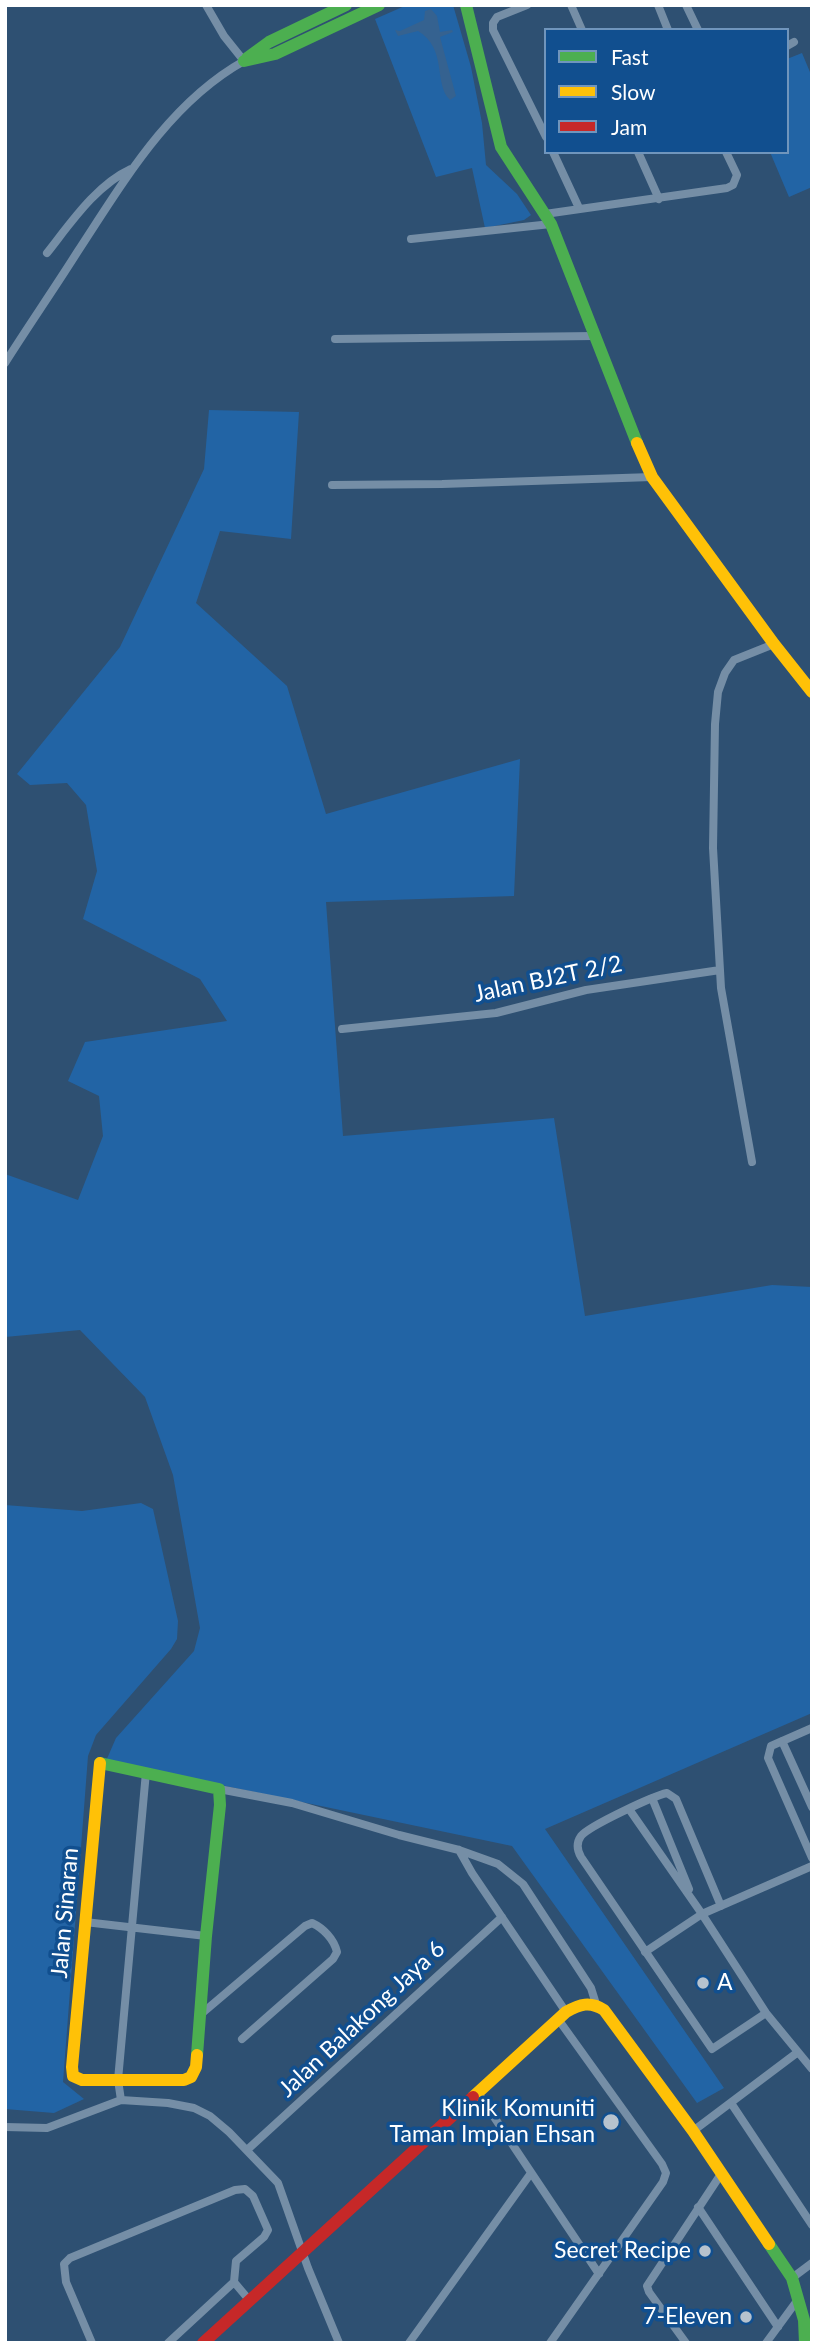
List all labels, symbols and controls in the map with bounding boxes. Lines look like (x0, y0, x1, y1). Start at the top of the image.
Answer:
legend (544, 28, 789, 154)
text: Fast (611, 44, 648, 69)
text: Slow (611, 79, 655, 104)
text: Jam (611, 114, 647, 139)
street label: Jalan BJ2T 2/2 (471, 950, 625, 1008)
street label: Jalan Sinaran (46, 1847, 84, 1979)
street label: Jalan Balakong Jaya 6 (273, 1935, 451, 2103)
place label: A (717, 1969, 733, 1997)
marker: A (695, 1975, 711, 1991)
place label: Klinik Komuniti Taman Impian Ehsan (390, 2095, 595, 2149)
marker: Klinik Komuniti Taman Impian Ehsan (601, 2112, 621, 2132)
place label: Secret Recipe (554, 2237, 691, 2265)
marker: Secret Recipe (697, 2243, 713, 2259)
place label: 7-Eleven (643, 2303, 732, 2331)
marker: 7-Eleven (738, 2309, 754, 2325)

